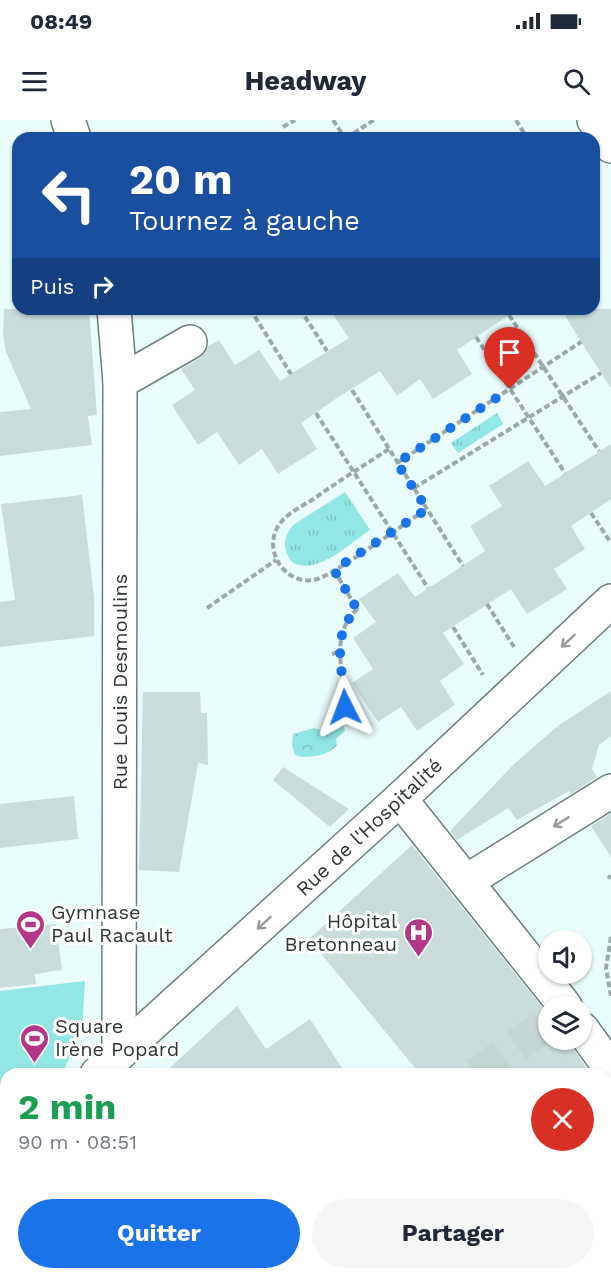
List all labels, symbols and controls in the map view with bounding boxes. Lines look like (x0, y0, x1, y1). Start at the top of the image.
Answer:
text: 08:49 (30, 9, 92, 34)
icon: menu (18, 65, 51, 98)
text: Headway (244, 65, 367, 97)
icon: search (560, 65, 593, 98)
text: 20 m (129, 155, 233, 204)
icon: left (30, 156, 108, 234)
text: Tournez à gauche (129, 205, 360, 237)
icon: right (86, 270, 119, 303)
text: Puis (30, 274, 74, 299)
pin (484, 327, 535, 389)
icon: arrive (493, 336, 526, 369)
street label: Rue Louis Desmoulins (108, 574, 132, 790)
one-way arrow (561, 634, 576, 649)
position arrow (313, 675, 377, 739)
street label: Rue de l'Hospitalité (291, 753, 447, 901)
one-way arrow (553, 817, 570, 829)
place label: Gymnase Paul Racault (51, 900, 173, 947)
sports icon: Gymnase Paul Racault (14, 908, 46, 950)
place label: Hôpital Bretonneau (285, 909, 397, 956)
one-way arrow (256, 916, 271, 930)
hospital icon: Hôpital Bretonneau (402, 916, 434, 958)
map controls (538, 930, 592, 1050)
button: sound (538, 930, 592, 984)
button: layers (538, 996, 592, 1050)
place label: Square Irène Popard (55, 1014, 179, 1061)
sports icon: Square Irène Popard (18, 1022, 50, 1064)
text: 2 min (18, 1086, 116, 1128)
button: close (531, 1088, 594, 1151)
text: 90 m · 08:51 (18, 1130, 137, 1154)
button: Quitter (18, 1199, 300, 1268)
button: Partager (312, 1199, 594, 1268)

